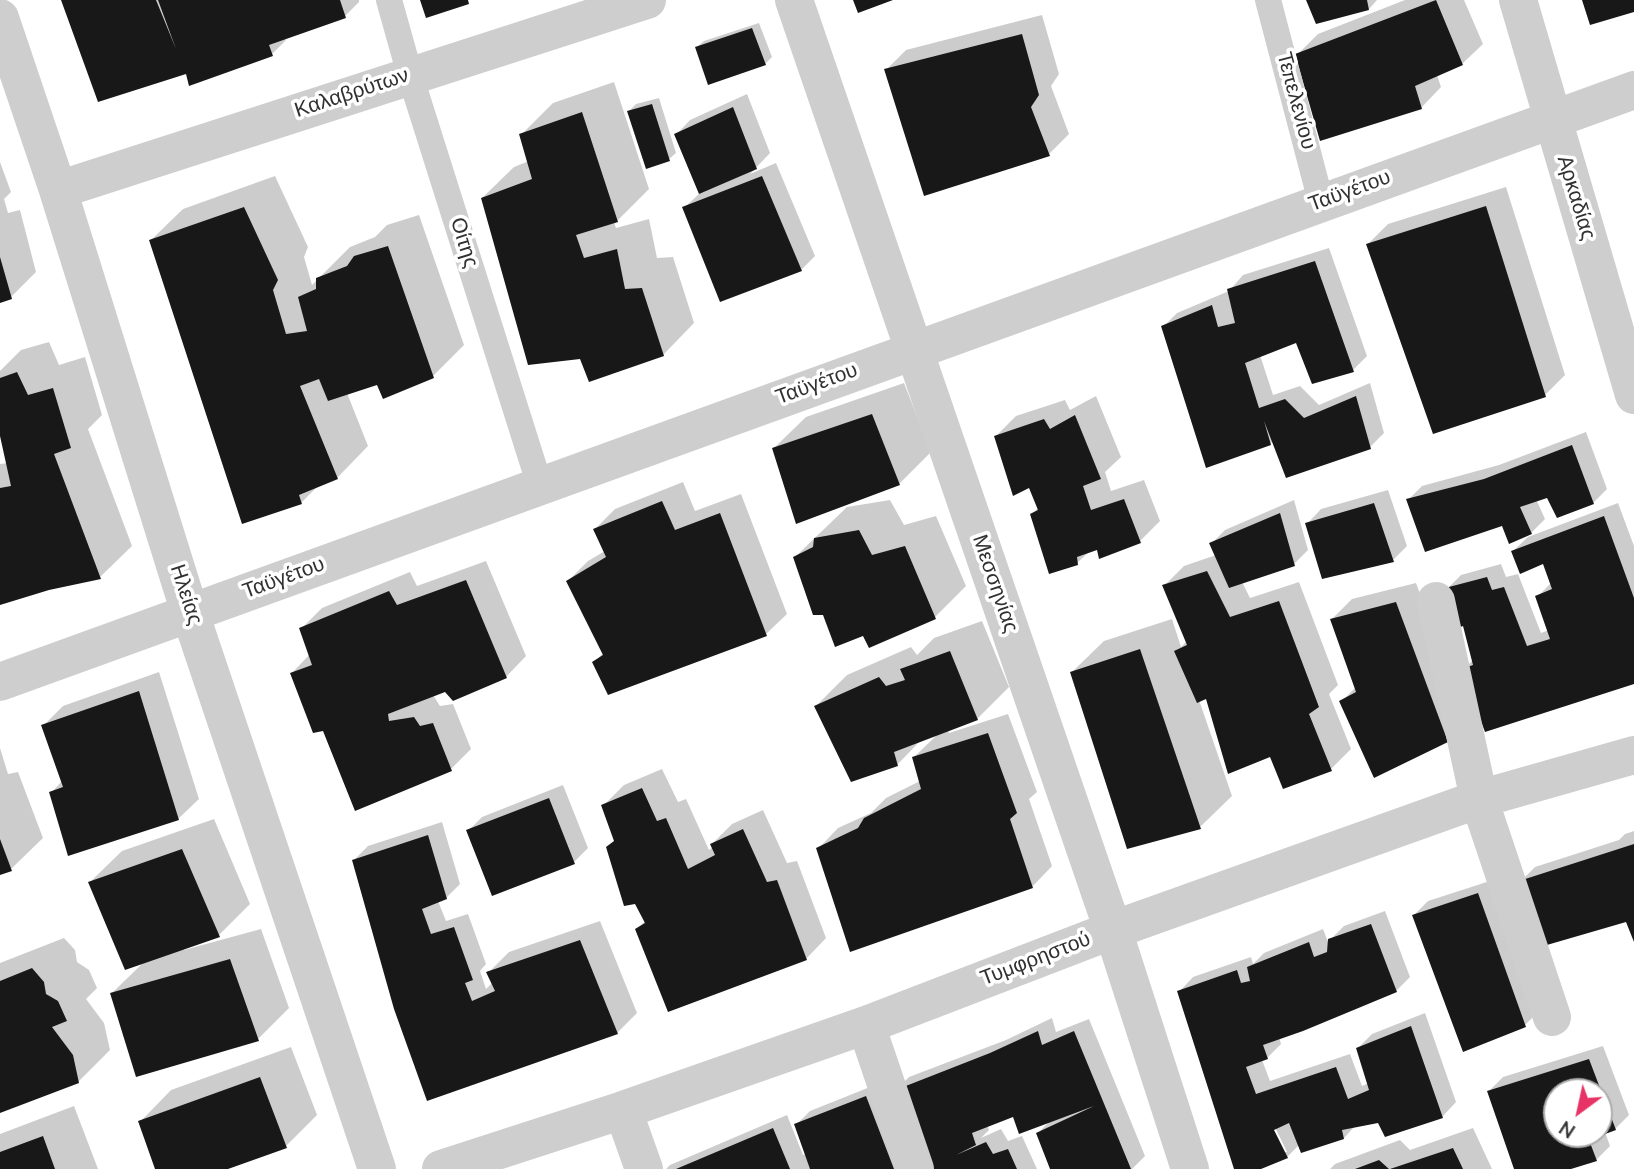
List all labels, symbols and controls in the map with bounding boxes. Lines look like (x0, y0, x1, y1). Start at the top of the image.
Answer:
street label: Τεπελενίου (1270, 50, 1320, 152)
street label: Καλαβρύτων (292, 64, 412, 124)
street label: Αρκαδίας (1550, 153, 1600, 243)
street label: Ταϋγέτου (1306, 166, 1394, 218)
street label: Οίτης (443, 215, 483, 271)
street label: Ταϋγέτου (773, 359, 861, 411)
street label: Μεσσηνίας (966, 532, 1022, 636)
street label: Ταϋγέτου (240, 553, 328, 605)
street label: Ηλείας (163, 562, 207, 628)
street label: Τυμφρηστού (977, 928, 1095, 992)
north arrow (1543, 1078, 1613, 1148)
text: N (1555, 1114, 1581, 1144)

